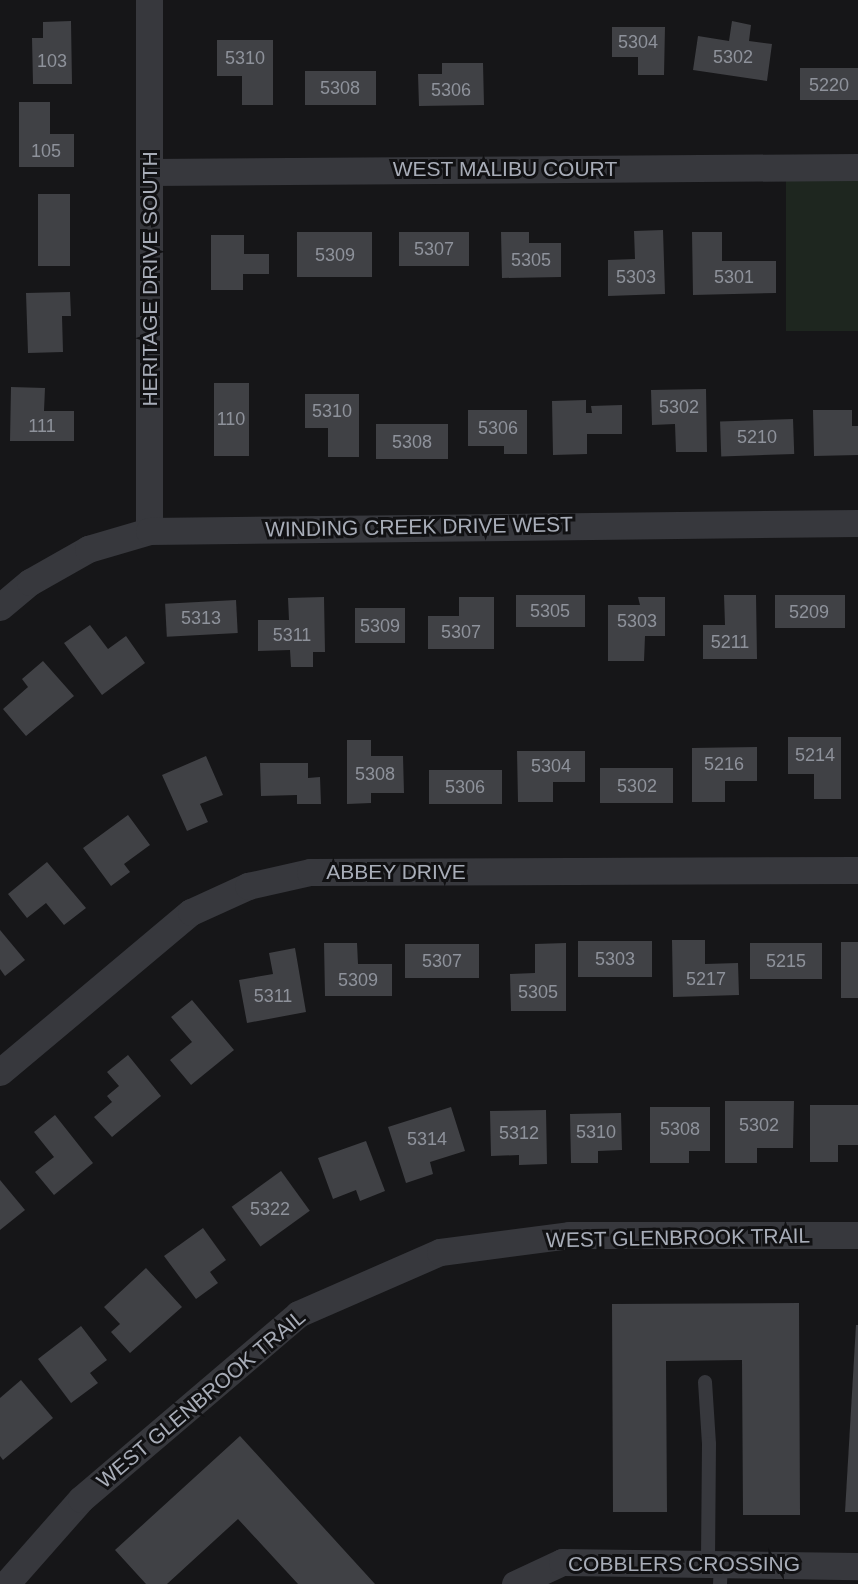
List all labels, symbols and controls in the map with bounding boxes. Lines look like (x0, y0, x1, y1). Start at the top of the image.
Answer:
house number: 5304 (618, 31, 658, 53)
house number: 5302 (713, 46, 753, 68)
house number: 5310 (225, 47, 265, 69)
house number: 103 (37, 50, 67, 72)
house number: 5220 (809, 74, 849, 96)
house number: 5308 (320, 77, 360, 99)
house number: 5306 (431, 79, 471, 101)
house number: 105 (31, 140, 61, 162)
street label: HERITAGE DRIVE SOUTH (137, 151, 163, 407)
street label: WEST MALIBU COURT (393, 156, 617, 182)
house number: 5307 (414, 238, 454, 260)
house number: 5309 (315, 244, 355, 266)
house number: 5305 (511, 249, 551, 271)
house number: 5303 (616, 266, 656, 288)
house number: 5301 (714, 266, 754, 288)
house number: 5302 (659, 396, 699, 418)
house number: 5310 (312, 400, 352, 422)
house number: 110 (217, 408, 245, 430)
house number: 111 (28, 415, 56, 437)
house number: 5306 (478, 417, 518, 439)
house number: 5210 (737, 426, 777, 448)
house number: 5308 (392, 431, 432, 453)
street label: WINDING CREEK DRIVE WEST (265, 512, 573, 542)
house number: 5305 (530, 600, 570, 622)
house number: 5209 (789, 601, 829, 623)
house number: 5313 (181, 607, 221, 629)
house number: 5303 (617, 610, 657, 632)
house number: 5309 (360, 615, 400, 637)
house number: 5307 (441, 621, 481, 643)
house number: 5311 (273, 624, 311, 646)
house number: 5211 (711, 631, 749, 653)
house number: 5214 (795, 744, 835, 766)
house number: 5216 (704, 753, 744, 775)
house number: 5304 (531, 755, 571, 777)
house number: 5308 (355, 763, 395, 785)
house number: 5302 (617, 775, 657, 797)
house number: 5306 (445, 776, 485, 798)
street label: ABBEY DRIVE (326, 859, 466, 885)
house number: 5303 (595, 948, 635, 970)
house number: 5307 (422, 950, 462, 972)
house number: 5215 (766, 950, 806, 972)
house number: 5217 (686, 968, 726, 990)
house number: 5309 (338, 969, 378, 991)
house number: 5305 (518, 981, 558, 1003)
house number: 5311 (254, 985, 292, 1007)
house number: 5302 (739, 1114, 779, 1136)
house number: 5308 (660, 1118, 700, 1140)
house number: 5310 (576, 1121, 616, 1143)
house number: 5312 (499, 1122, 539, 1144)
house number: 5314 (407, 1128, 447, 1150)
house number: 5322 (250, 1198, 290, 1220)
street label: WEST GLENBROOK TRAIL (545, 1223, 811, 1253)
street label: WEST GLENBROOK TRAIL (91, 1304, 311, 1494)
street label: COBBLERS CROSSING (568, 1551, 800, 1577)

